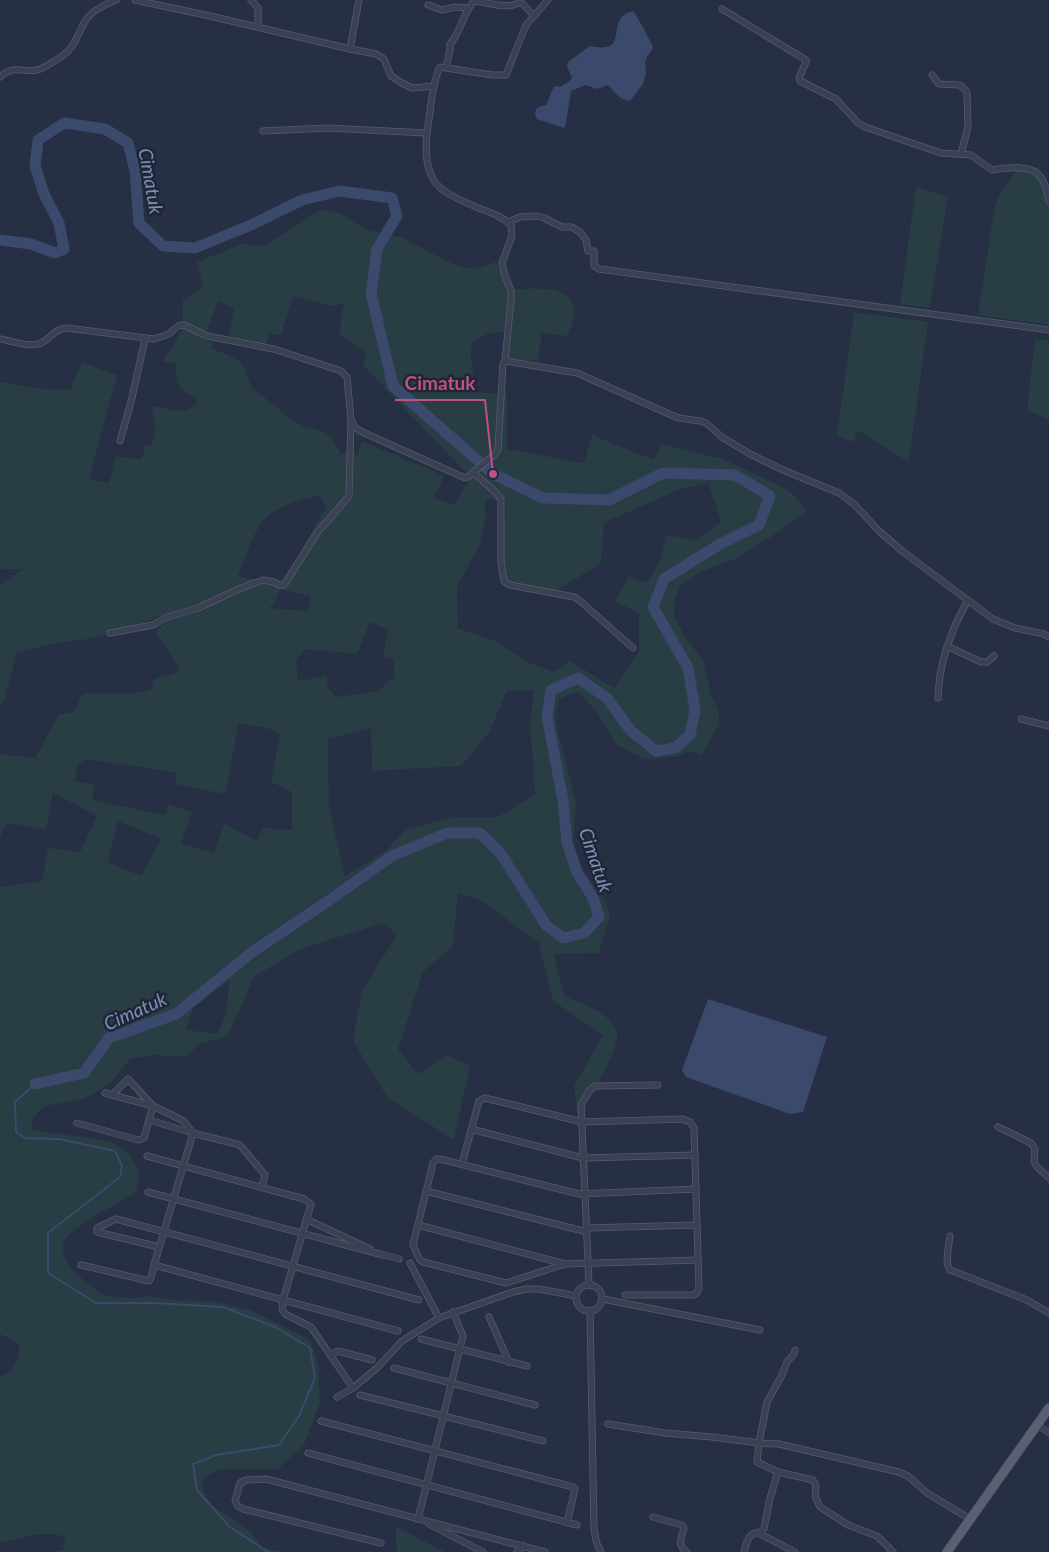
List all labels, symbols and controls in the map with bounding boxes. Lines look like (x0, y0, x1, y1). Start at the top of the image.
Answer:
water label: Cimatuk (134, 146, 169, 217)
callout: Cimatuk (395, 366, 485, 400)
text: Cimatuk (405, 371, 476, 394)
water label: Cimatuk (575, 825, 619, 896)
water label: Cimatuk (100, 986, 171, 1035)

